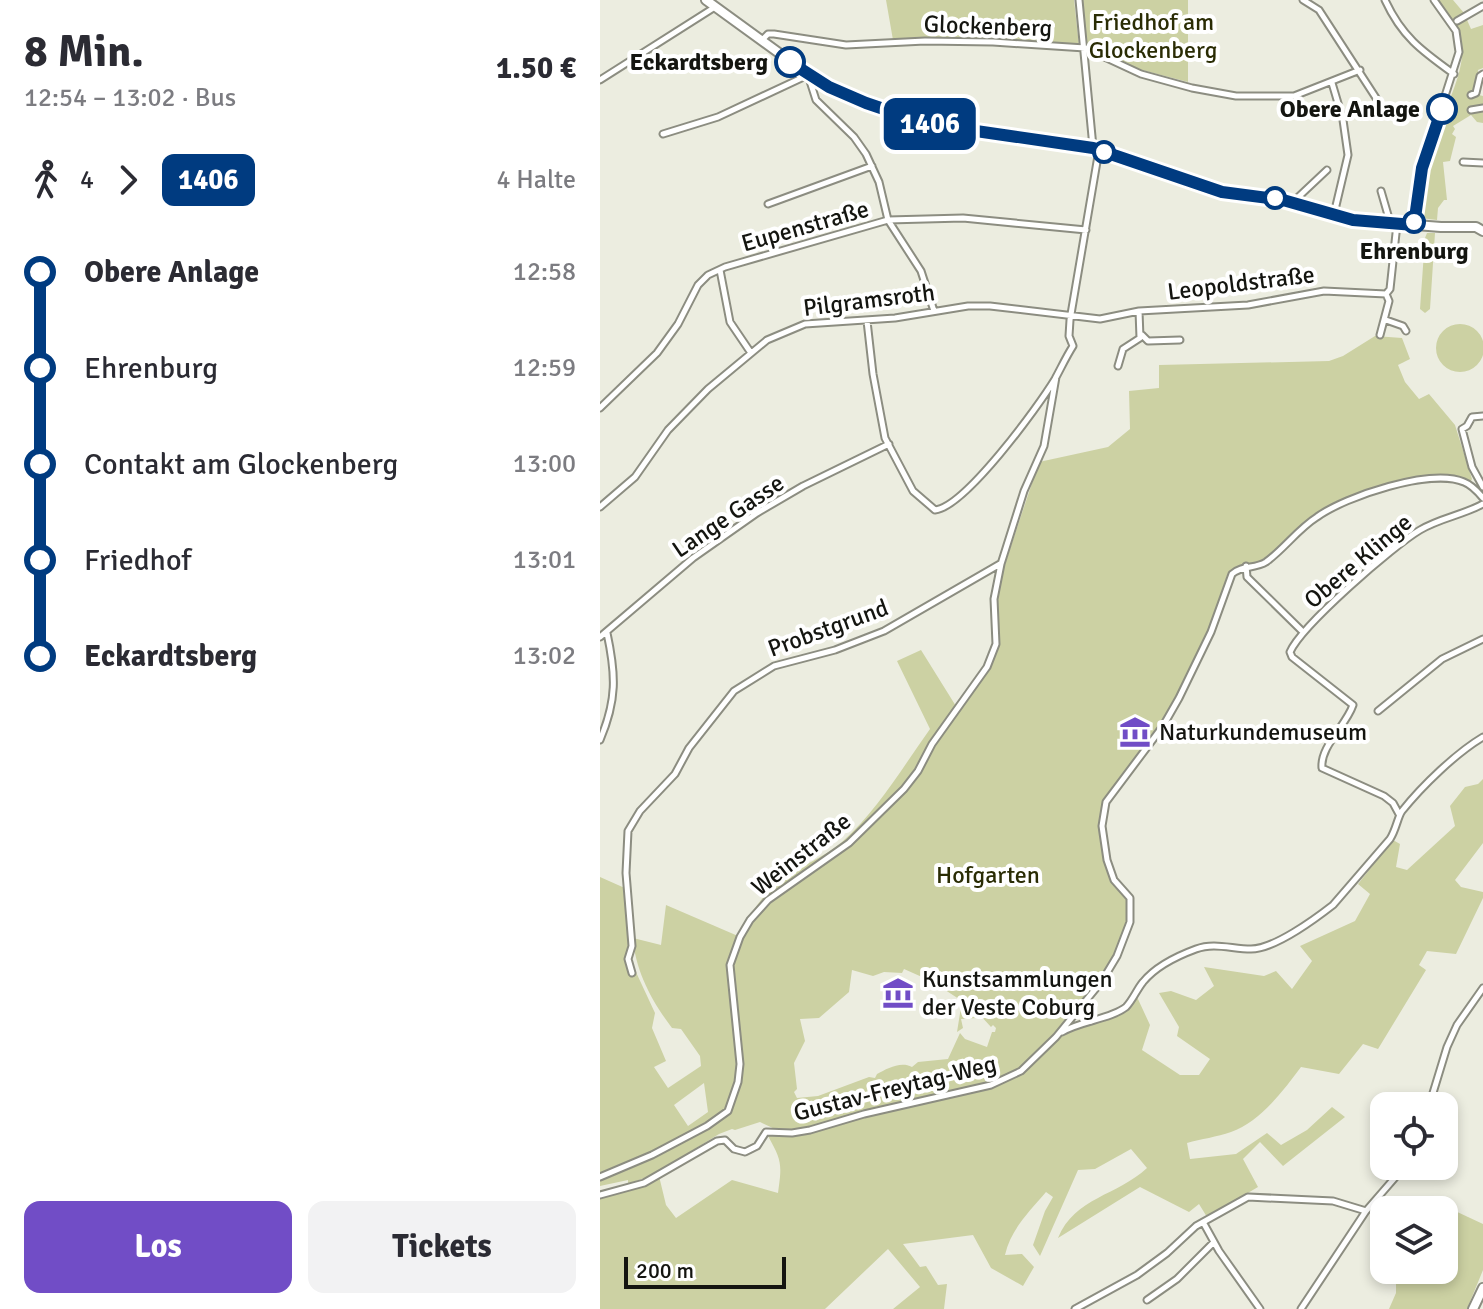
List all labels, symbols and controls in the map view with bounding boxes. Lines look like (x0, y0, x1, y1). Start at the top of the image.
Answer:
park label: Friedhof am Glockenberg (1089, 7, 1217, 65)
street label: Glockenberg (923, 9, 1053, 43)
text: 8 Min. (24, 25, 144, 79)
place label: Eckardtsberg (630, 47, 768, 77)
marker: Eckardtsberg (775, 47, 805, 77)
text: 1.50 € (496, 50, 576, 87)
text: 12:54 – 13:02 · Bus (24, 82, 236, 114)
place label: Obere Anlage (1280, 94, 1420, 124)
marker: Obere Anlage (1427, 94, 1457, 124)
line badge: 1406 (874, 98, 986, 150)
text: 1406 (900, 107, 960, 141)
unlabelled marker (1093, 141, 1115, 163)
icon: walk (24, 158, 68, 202)
icon: forward (106, 158, 150, 202)
text: 1406 (178, 163, 239, 197)
text: 4 (80, 164, 94, 196)
text: 4 Halte (496, 164, 576, 196)
unlabelled marker (1264, 187, 1286, 209)
street label: Eupenstraße (738, 194, 872, 258)
marker: Ehrenburg (1403, 211, 1425, 233)
place label: Ehrenburg (1359, 236, 1469, 266)
text: Obere Anlage (84, 254, 259, 291)
text: 12:58 (513, 256, 576, 288)
street label: Leopoldstraße (1166, 259, 1316, 307)
street label: Pilgramsroth (802, 277, 936, 323)
text: Ehrenburg (84, 350, 218, 387)
text: 12:59 (513, 352, 576, 384)
text: Contakt am Glockenberg (84, 446, 398, 483)
text: 13:00 (513, 448, 576, 480)
street label: Lange Gasse (667, 468, 789, 564)
street label: Obere Klinge (1298, 507, 1418, 615)
text: Friedhof (84, 542, 191, 579)
text: 13:01 (513, 544, 576, 576)
street label: Probstgrund (764, 592, 892, 664)
text: Eckardtsberg (84, 638, 257, 675)
text: 13:02 (513, 640, 576, 672)
museum icon: Naturkundemuseum (1118, 715, 1152, 749)
place label: Naturkundemuseum (1159, 717, 1367, 747)
street label: Weinstraße (745, 806, 857, 902)
park label: Hofgarten (936, 860, 1040, 890)
place label: Kunstsammlungen der Veste Coburg (922, 964, 1113, 1022)
museum icon: Kunstsammlungen der Veste Coburg (881, 976, 915, 1010)
street label: Gustav-Freytag-Weg (791, 1048, 999, 1128)
map controls (1370, 1092, 1458, 1284)
button: locate (1370, 1092, 1458, 1180)
button: layers (1370, 1196, 1458, 1284)
button: Los (24, 1201, 292, 1293)
button: Tickets (308, 1201, 576, 1293)
scale bar (624, 1253, 786, 1289)
text: 200 m (636, 1257, 694, 1284)

